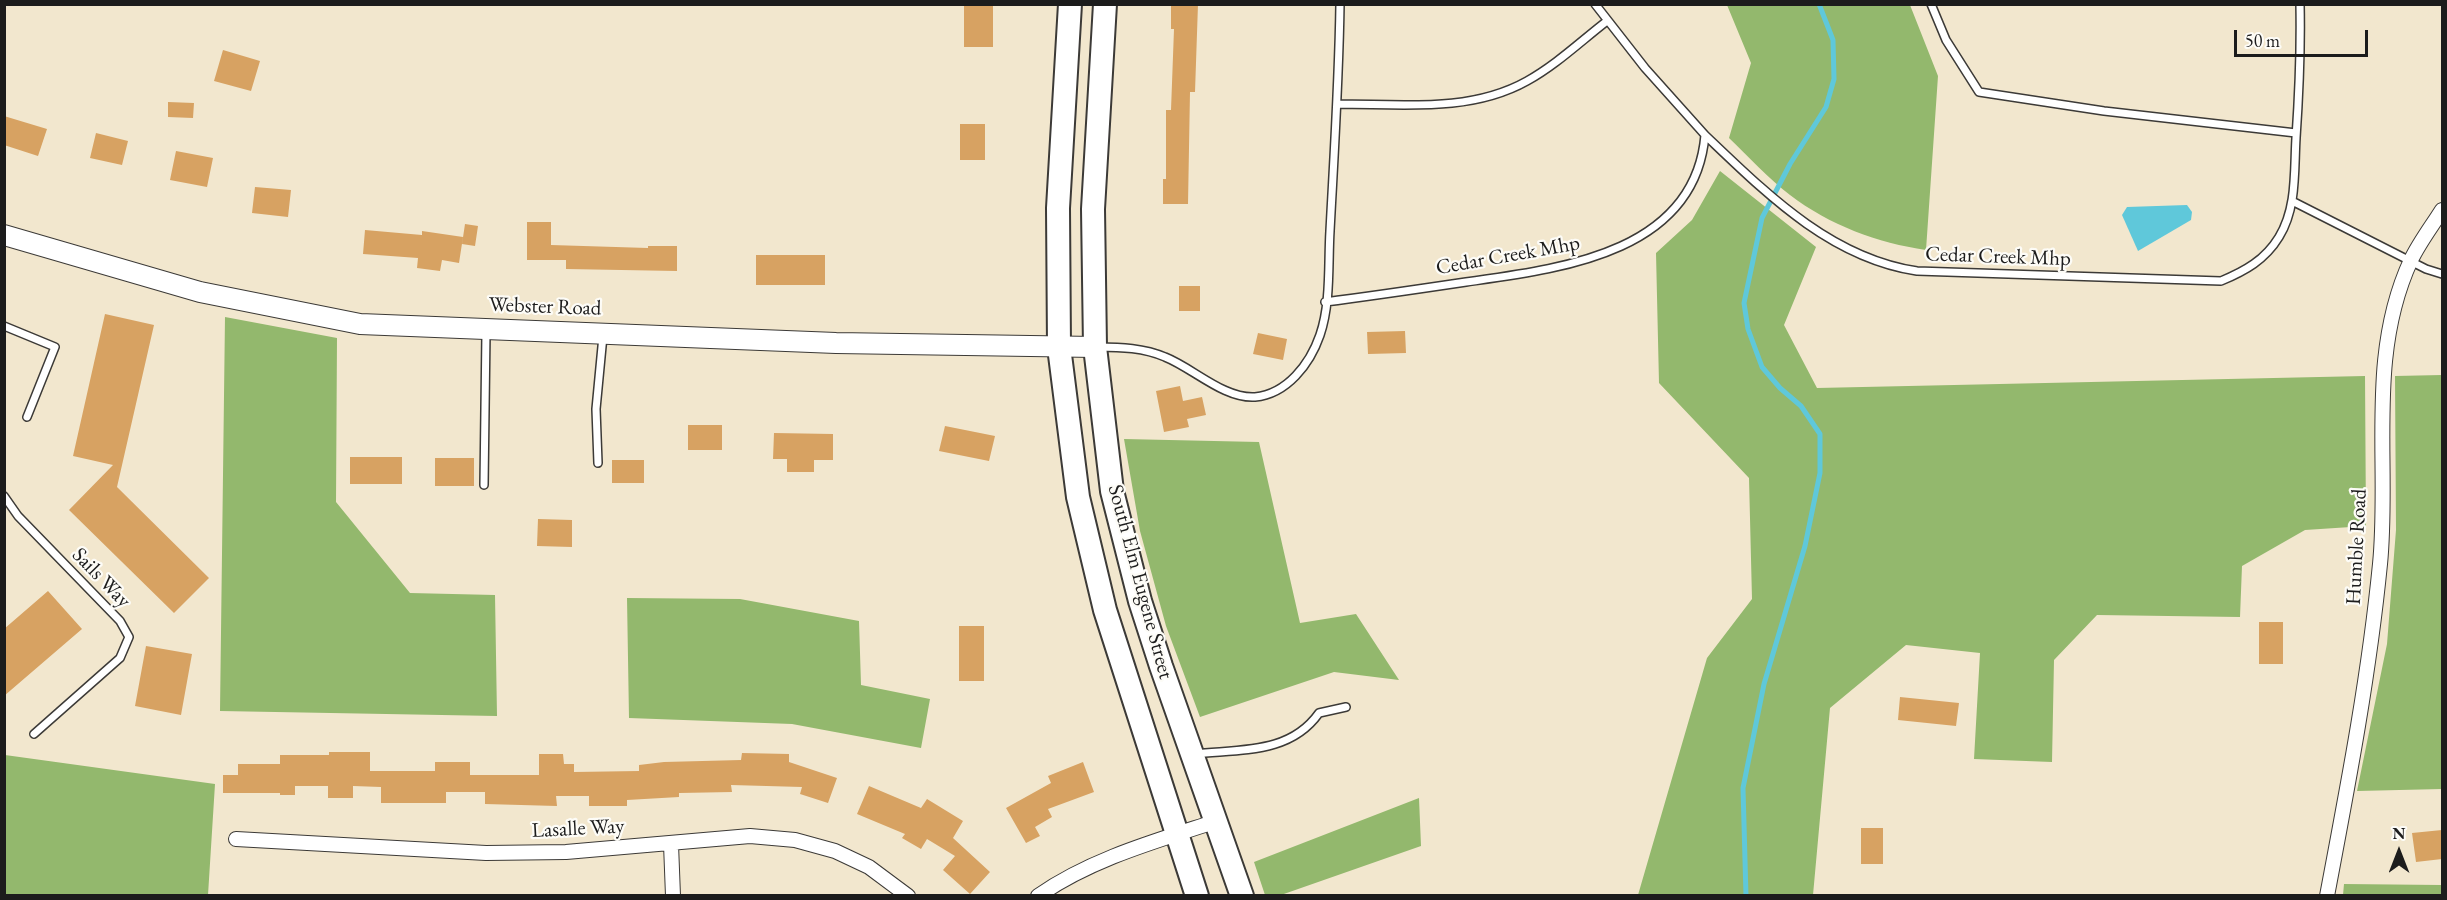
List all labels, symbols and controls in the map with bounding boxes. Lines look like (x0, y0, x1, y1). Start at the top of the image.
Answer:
scale bar (2237, 18, 2370, 56)
text: 50 m (2245, 29, 2280, 52)
street label: Cedar Creek Mhp (1434, 231, 1582, 281)
street label: Cedar Creek Mhp (1925, 242, 2071, 272)
street label: Webster Road (488, 292, 602, 322)
street label: South Elm Eugene Street (1102, 482, 1178, 682)
street label: Humble Road (2341, 488, 2373, 606)
street label: Sails Way (66, 543, 136, 613)
street label: Lasalle Way (531, 814, 625, 844)
north arrow (2369, 822, 2429, 882)
text: N (2393, 823, 2405, 844)

